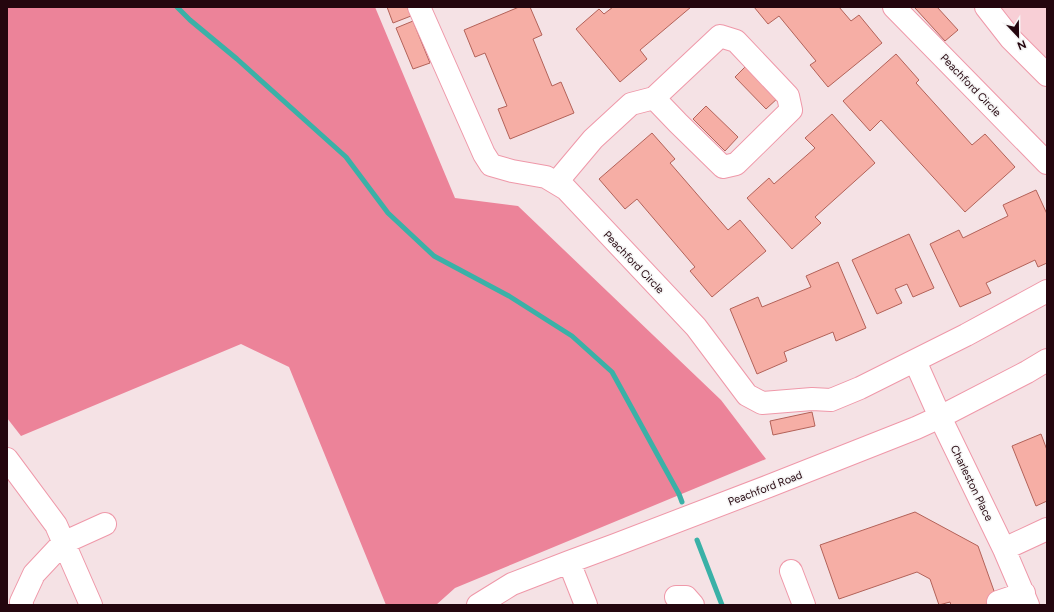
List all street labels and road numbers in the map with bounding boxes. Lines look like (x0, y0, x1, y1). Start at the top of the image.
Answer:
street label: Peachford Circle (938, 51, 1004, 119)
street label: Peachford Circle (601, 228, 667, 296)
street label: Charleston Place (948, 443, 996, 523)
street label: Peachford Road (726, 468, 804, 509)

